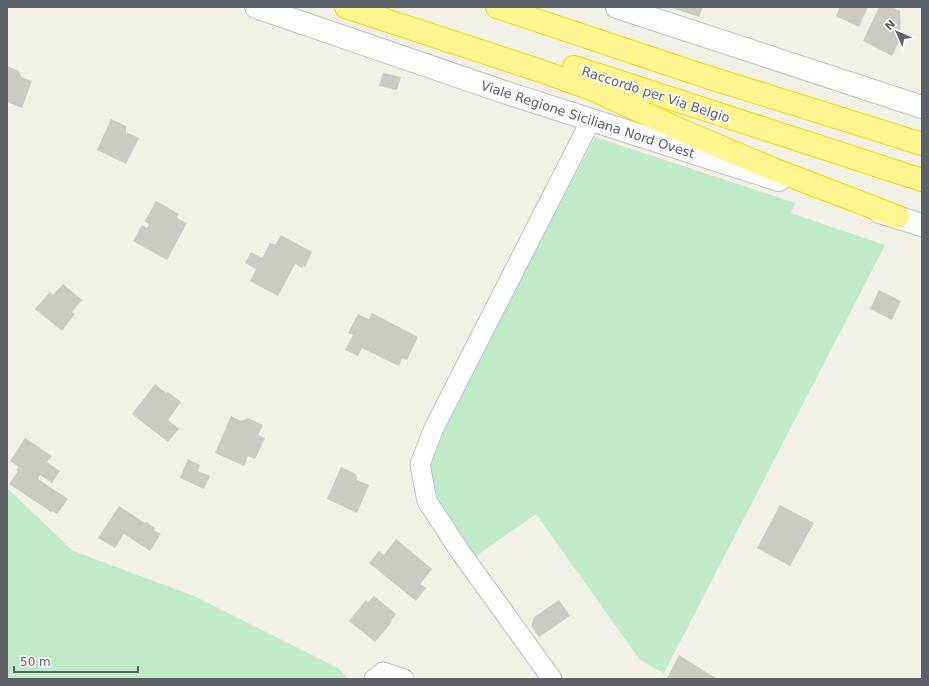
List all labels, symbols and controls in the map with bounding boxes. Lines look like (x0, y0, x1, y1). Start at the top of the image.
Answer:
north arrow (877, 12, 917, 52)
text: N (882, 17, 898, 33)
street label: Raccordo per Via Belgio (580, 63, 732, 126)
street label: Viale Regione Siciliana Nord Ovest (479, 78, 697, 161)
scale bar (14, 648, 138, 674)
text: 50 m (20, 655, 51, 669)

